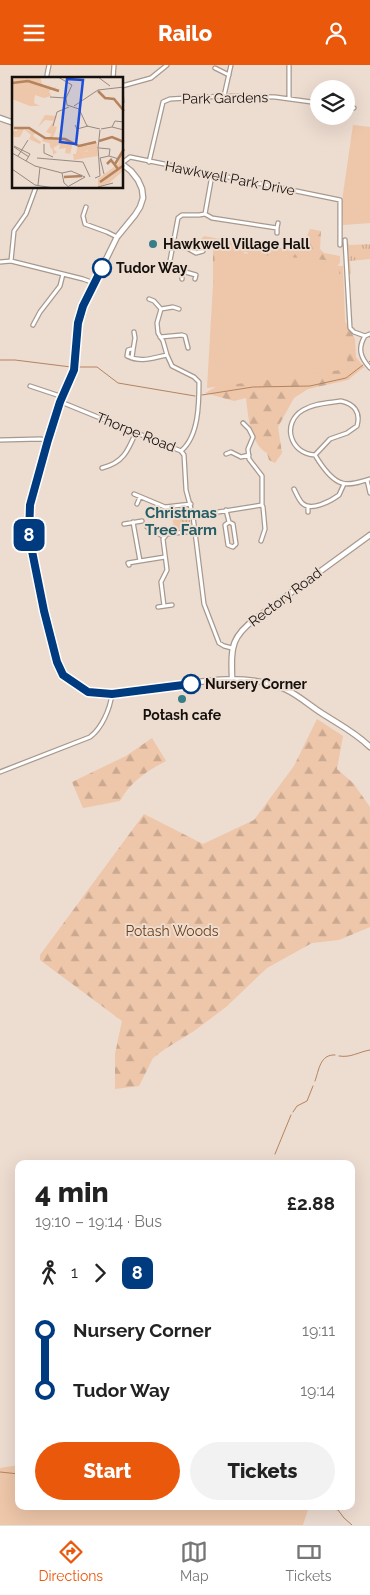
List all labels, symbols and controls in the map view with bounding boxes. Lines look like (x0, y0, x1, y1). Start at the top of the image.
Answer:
icon: menu (20, 19, 48, 47)
icon: person (322, 19, 350, 47)
text: Railo (158, 20, 212, 46)
inset map (12, 77, 124, 189)
map controls (310, 80, 355, 125)
button: layers (310, 80, 355, 125)
street label: Park Gardens (182, 89, 269, 107)
street label: Hawkwell Park Drive (164, 158, 296, 198)
place label: Hawkwell Village Hall (163, 236, 310, 252)
marker: Hawkwell Village Hall (147, 238, 159, 250)
marker: Tudor Way (92, 258, 112, 278)
place label: Tudor Way (116, 260, 188, 276)
street label: Thorpe Road (94, 409, 178, 455)
district label: Christmas Tree Farm (145, 504, 217, 539)
line badge: 8 (13, 519, 45, 551)
text: 8 (24, 524, 34, 545)
street label: Rectory Road (245, 564, 325, 630)
marker: Nursery Corner (181, 674, 201, 694)
place label: Nursery Corner (205, 676, 307, 692)
marker: Potash cafe (176, 693, 188, 705)
place label: Potash cafe (143, 707, 222, 723)
park label: Potash Woods (126, 923, 219, 939)
text: 4 min (35, 1176, 109, 1209)
text: £2.88 (287, 1192, 335, 1214)
text: 19:10 – 19:14 · Bus (35, 1212, 162, 1231)
icon: walk (35, 1259, 63, 1287)
icon: forward (86, 1259, 114, 1287)
text: 8 (132, 1262, 143, 1283)
text: 1 (71, 1263, 78, 1282)
text: Nursery Corner (73, 1319, 211, 1341)
text: 19:11 (302, 1321, 335, 1340)
text: Tudor Way (73, 1379, 170, 1401)
text: 19:14 (300, 1381, 335, 1400)
button: Start (35, 1442, 180, 1500)
button: Tickets (190, 1442, 335, 1500)
tab: Directions (38, 1538, 103, 1584)
tab: Map (180, 1538, 209, 1584)
tab: Tickets (286, 1538, 332, 1584)

